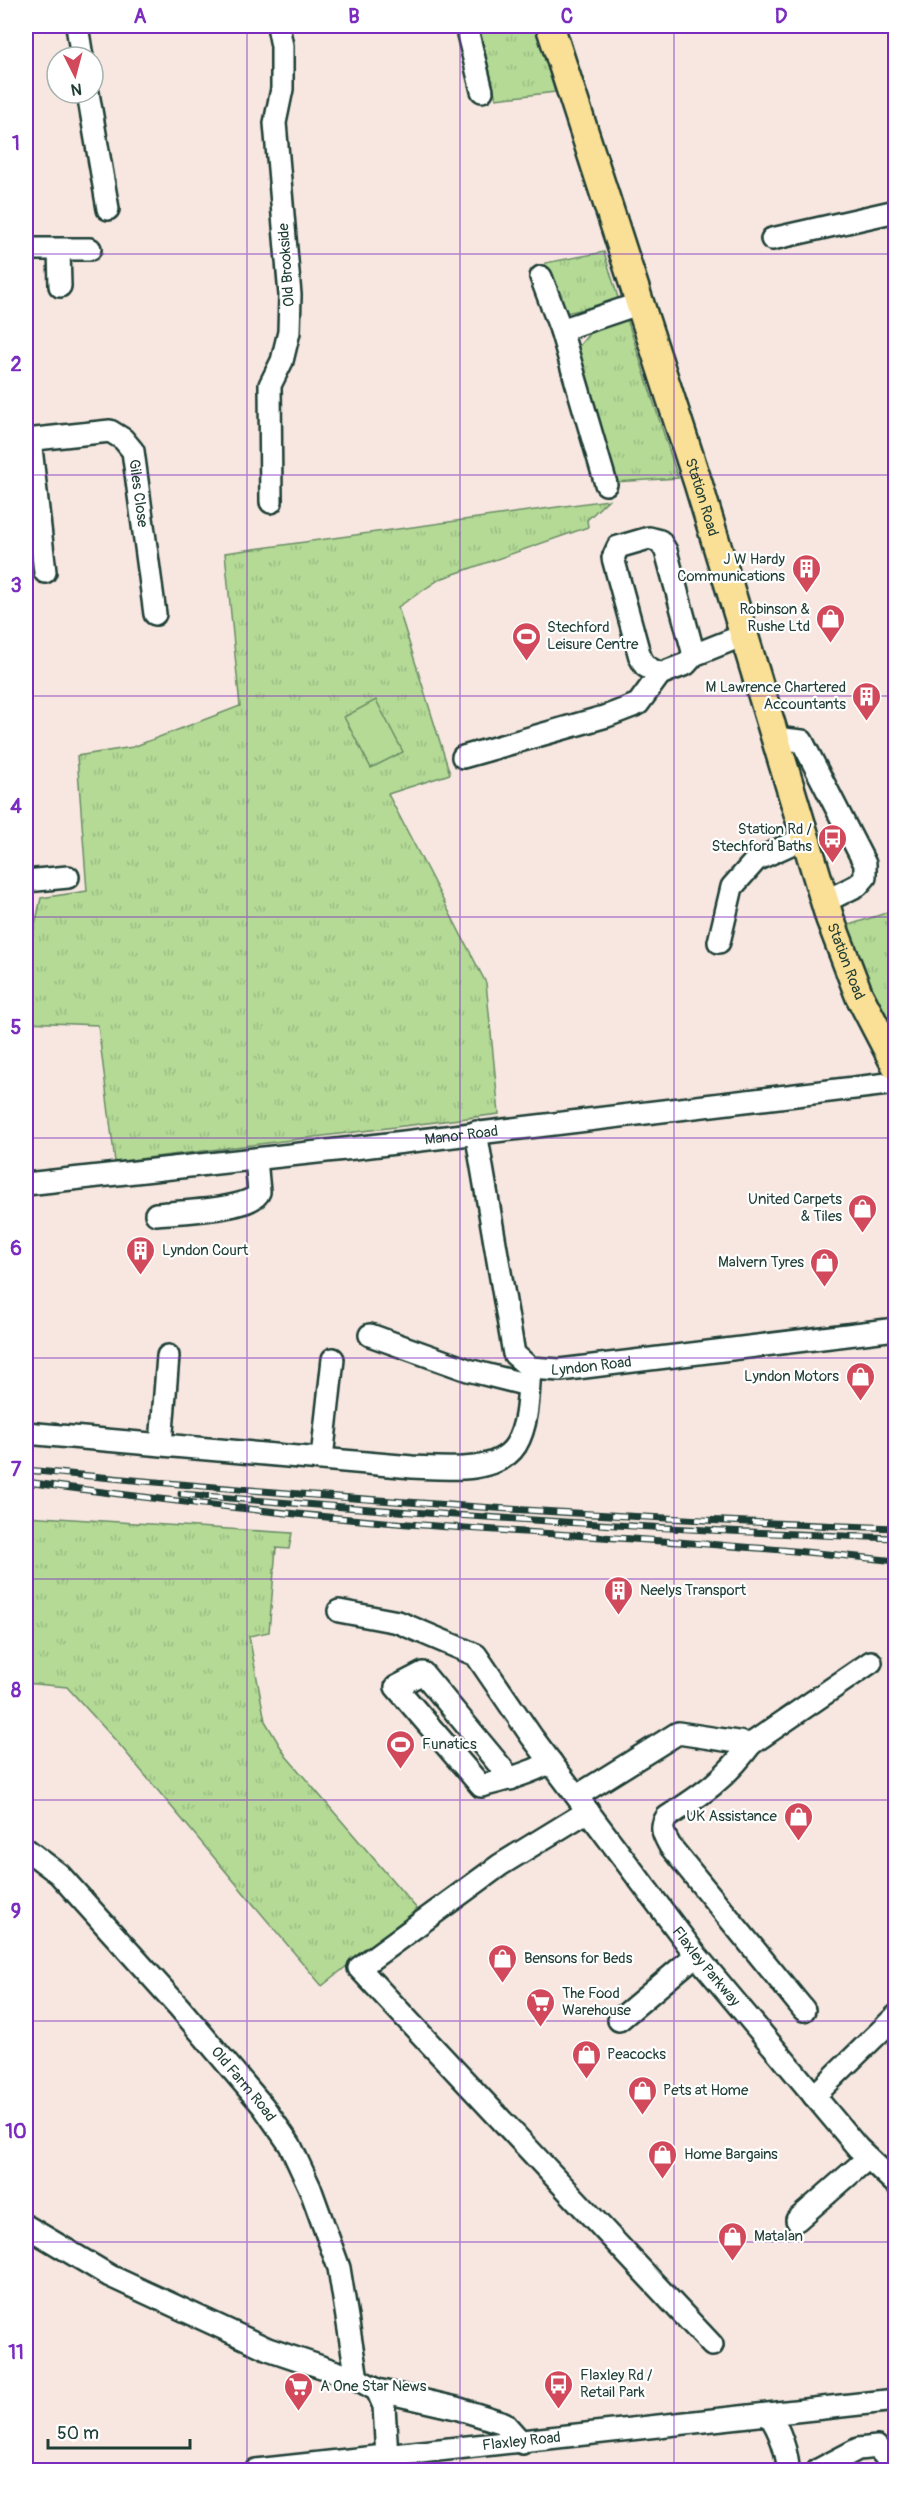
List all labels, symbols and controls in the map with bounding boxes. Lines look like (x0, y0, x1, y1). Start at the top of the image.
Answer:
text: A (134, 4, 147, 29)
text: B (348, 4, 360, 29)
text: C (561, 4, 573, 29)
text: D (775, 4, 788, 29)
north arrow (45, 45, 105, 105)
text: N (70, 78, 83, 99)
text: 1 (12, 131, 20, 156)
street label: Old Brookside (274, 222, 299, 307)
text: 2 (10, 352, 22, 377)
street label: Station Road (681, 456, 723, 539)
street label: Giles Close (124, 458, 152, 529)
place label: J W Hardy Communications (677, 550, 786, 586)
building icon: J W Hardy Communications (790, 552, 822, 594)
text: 3 (10, 573, 22, 598)
place label: Robinson & Rushe Ltd (739, 600, 810, 636)
shop icon: Robinson & Rushe Ltd (815, 602, 847, 644)
place label: Stechford Leisure Centre (547, 618, 639, 654)
sports icon: Stechford Leisure Centre (510, 620, 542, 662)
place label: M Lawrence Chartered Accountants (706, 678, 846, 714)
building icon: M Lawrence Chartered Accountants (851, 680, 883, 722)
text: 4 (10, 794, 22, 819)
place label: Station Rd / Stechford Baths (711, 820, 812, 856)
bus stop icon: Station Rd / Stechford Baths (817, 822, 849, 864)
street label: Station Road (822, 920, 869, 1003)
text: 5 (11, 1015, 22, 1040)
street label: Manor Road (423, 1122, 499, 1149)
place label: United Carpets & Tiles (748, 1190, 842, 1226)
shop icon: United Carpets & Tiles (847, 1192, 879, 1234)
building icon: Lyndon Court (125, 1234, 157, 1276)
text: 6 (10, 1236, 22, 1261)
place label: Lyndon Court (162, 1241, 249, 1260)
shop icon: Malvern Tyres (809, 1246, 841, 1288)
place label: Malvern Tyres (718, 1253, 804, 1272)
street label: Lyndon Road (550, 1352, 633, 1380)
shop icon: Lyndon Motors (844, 1360, 876, 1402)
place label: Lyndon Motors (744, 1367, 839, 1386)
text: 7 (11, 1457, 22, 1482)
building icon: Neelys Transport (603, 1574, 635, 1616)
place label: Neelys Transport (640, 1581, 747, 1600)
text: 8 (11, 1678, 21, 1703)
sports icon: Funatics (385, 1728, 417, 1770)
place label: Funatics (422, 1735, 477, 1754)
shop icon: UK Assistance (782, 1800, 814, 1842)
place label: UK Assistance (686, 1807, 778, 1826)
text: 9 (11, 1899, 21, 1924)
street label: Flaxley Parkway (668, 1923, 744, 2011)
shop icon: Bensons for Beds (487, 1942, 519, 1984)
place label: Bensons for Beds (524, 1949, 633, 1968)
place label: The Food Warehouse (562, 1984, 632, 2020)
supermarket icon: The Food Warehouse (525, 1986, 557, 2028)
shop icon: Peacocks (570, 2038, 602, 2080)
street label: Old Farm Road (207, 2043, 280, 2125)
place label: Peacocks (607, 2045, 666, 2064)
shop icon: Pets at Home (626, 2074, 658, 2116)
place label: Pets at Home (663, 2081, 749, 2100)
text: 10 (5, 2119, 27, 2144)
shop icon: Home Bargains (647, 2138, 679, 2180)
place label: Home Bargains (684, 2145, 778, 2164)
shop icon: Matalan (717, 2220, 749, 2262)
place label: Matalan (754, 2227, 803, 2246)
text: 11 (8, 2340, 24, 2365)
place label: Flaxley Rd / Retail Park (580, 2366, 652, 2402)
bus stop icon: Flaxley Rd / Retail Park (543, 2368, 575, 2410)
supermarket icon: A One Star News (283, 2370, 315, 2412)
place label: A One Star News (320, 2377, 427, 2396)
scale bar (48, 2412, 190, 2450)
text: 50 m (57, 2422, 99, 2445)
street label: Flaxley Road (481, 2428, 562, 2455)

